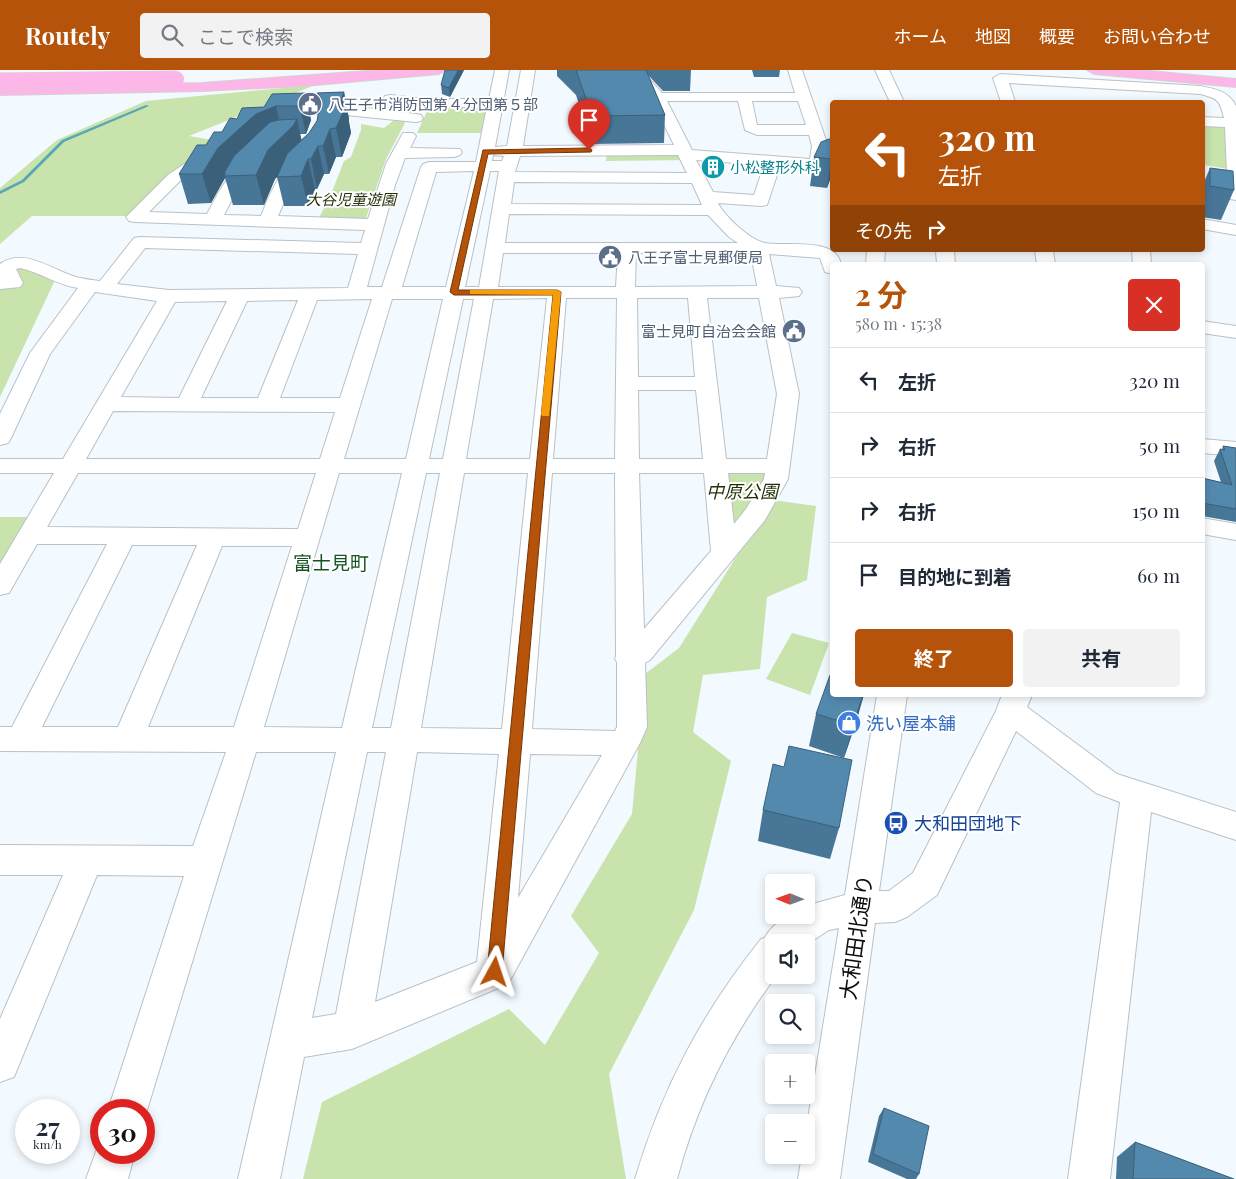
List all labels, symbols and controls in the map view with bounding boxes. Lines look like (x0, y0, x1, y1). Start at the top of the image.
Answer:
search box (140, 13, 490, 58)
text: Routely (25, 19, 110, 51)
icon: search (158, 21, 186, 49)
text: ここで検索 (198, 23, 293, 49)
text: ホーム (894, 24, 947, 48)
text: 地図 (975, 24, 1011, 48)
text: 概要 (1039, 24, 1075, 48)
text: お問い合わせ (1103, 24, 1211, 48)
public building icon: 八王子市消防団第４分団第５部 (297, 91, 323, 117)
place label: 八王子市消防団第４分団第５部 (328, 94, 538, 114)
pin (568, 99, 610, 150)
icon: arrive (575, 106, 603, 134)
text: 320 m (938, 113, 1036, 160)
icon: left (855, 120, 920, 185)
building icon: 小松整形外科 (700, 154, 726, 180)
place label: 小松整形外科 (730, 157, 820, 177)
text: 左折 (938, 160, 982, 190)
park label: 大谷児童遊園 (306, 189, 398, 209)
icon: right (922, 215, 950, 243)
text: その先 (855, 217, 912, 243)
public building icon: 八王子富士見郵便局 (597, 244, 623, 270)
place label: 八王子富士見郵便局 (628, 247, 763, 267)
text: 2 分 (855, 274, 907, 314)
button: close (1128, 279, 1180, 331)
text: 580 m · 15:38 (855, 313, 942, 334)
public building icon: 富士見町自治会会館 (781, 318, 807, 344)
place label: 富士見町自治会会館 (641, 321, 776, 341)
icon: left (855, 366, 883, 394)
text: 320 m (1129, 367, 1180, 393)
text: 左折 (898, 368, 936, 394)
icon: right (855, 431, 883, 459)
text: 50 m (1139, 432, 1180, 458)
text: 右折 (898, 433, 936, 459)
park label: 中原公園 (706, 479, 781, 503)
icon: right (855, 496, 883, 524)
text: 150 m (1132, 497, 1180, 523)
text: 右折 (898, 498, 936, 524)
district label: 富士見町 (293, 549, 369, 575)
icon: arrive (855, 561, 883, 589)
text: 60 m (1137, 562, 1180, 588)
text: 目的地に到着 (898, 563, 1012, 589)
button: 終了 (855, 629, 1013, 687)
button: 共有 (1023, 629, 1180, 687)
shop icon: 洗い屋本舗 (836, 710, 862, 736)
place label: 洗い屋本舗 (866, 711, 956, 735)
bus stop icon: 大和田団地下 (883, 810, 909, 836)
place label: 大和田団地下 (914, 811, 1022, 835)
street label: 大和田北通り (832, 873, 878, 1001)
north arrow (765, 874, 815, 924)
map controls (765, 874, 815, 1164)
button: sound (765, 934, 815, 984)
position arrow (468, 945, 520, 997)
button: search (765, 994, 815, 1044)
button: + (765, 1054, 815, 1104)
speed limit sign: 30 (90, 1099, 155, 1164)
text: 27 (35, 1109, 60, 1142)
button: − (765, 1114, 815, 1164)
text: km/h (33, 1136, 62, 1152)

